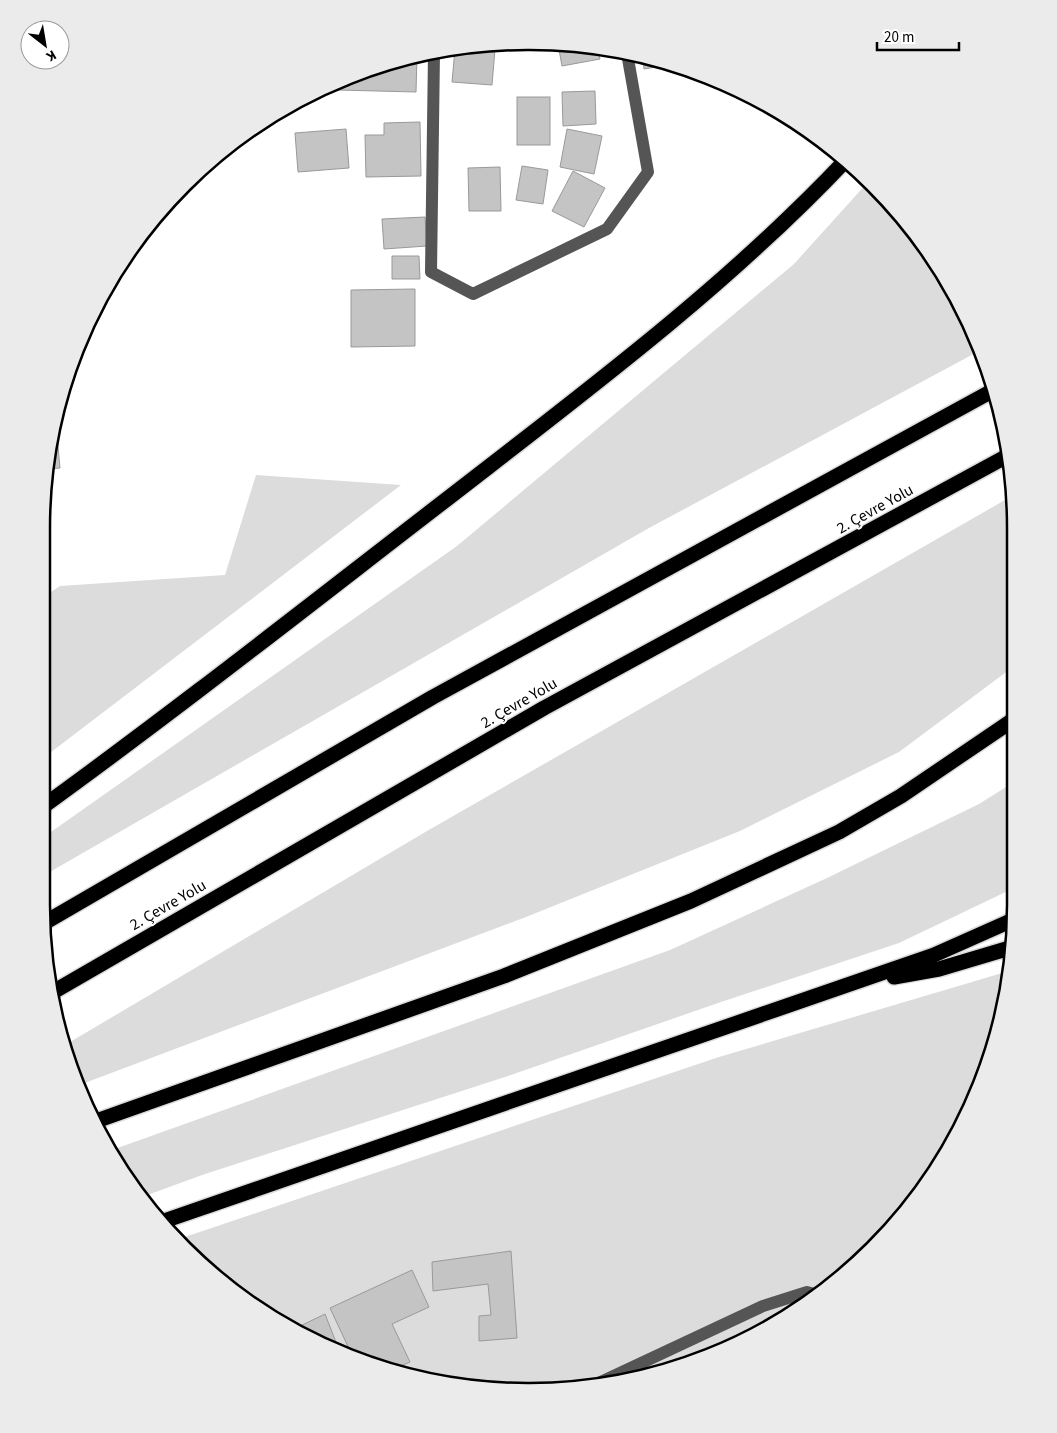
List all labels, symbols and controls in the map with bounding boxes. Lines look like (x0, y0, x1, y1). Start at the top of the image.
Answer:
north arrow (20, 20, 70, 70)
scale bar (877, 20, 960, 52)
text: 20 m (884, 27, 914, 48)
text: K (42, 44, 60, 66)
street label: 2. Çevre Yolu (833, 479, 917, 539)
street label: 2. Çevre Yolu (477, 672, 561, 734)
street label: 2. Çevre Yolu (126, 874, 210, 936)

